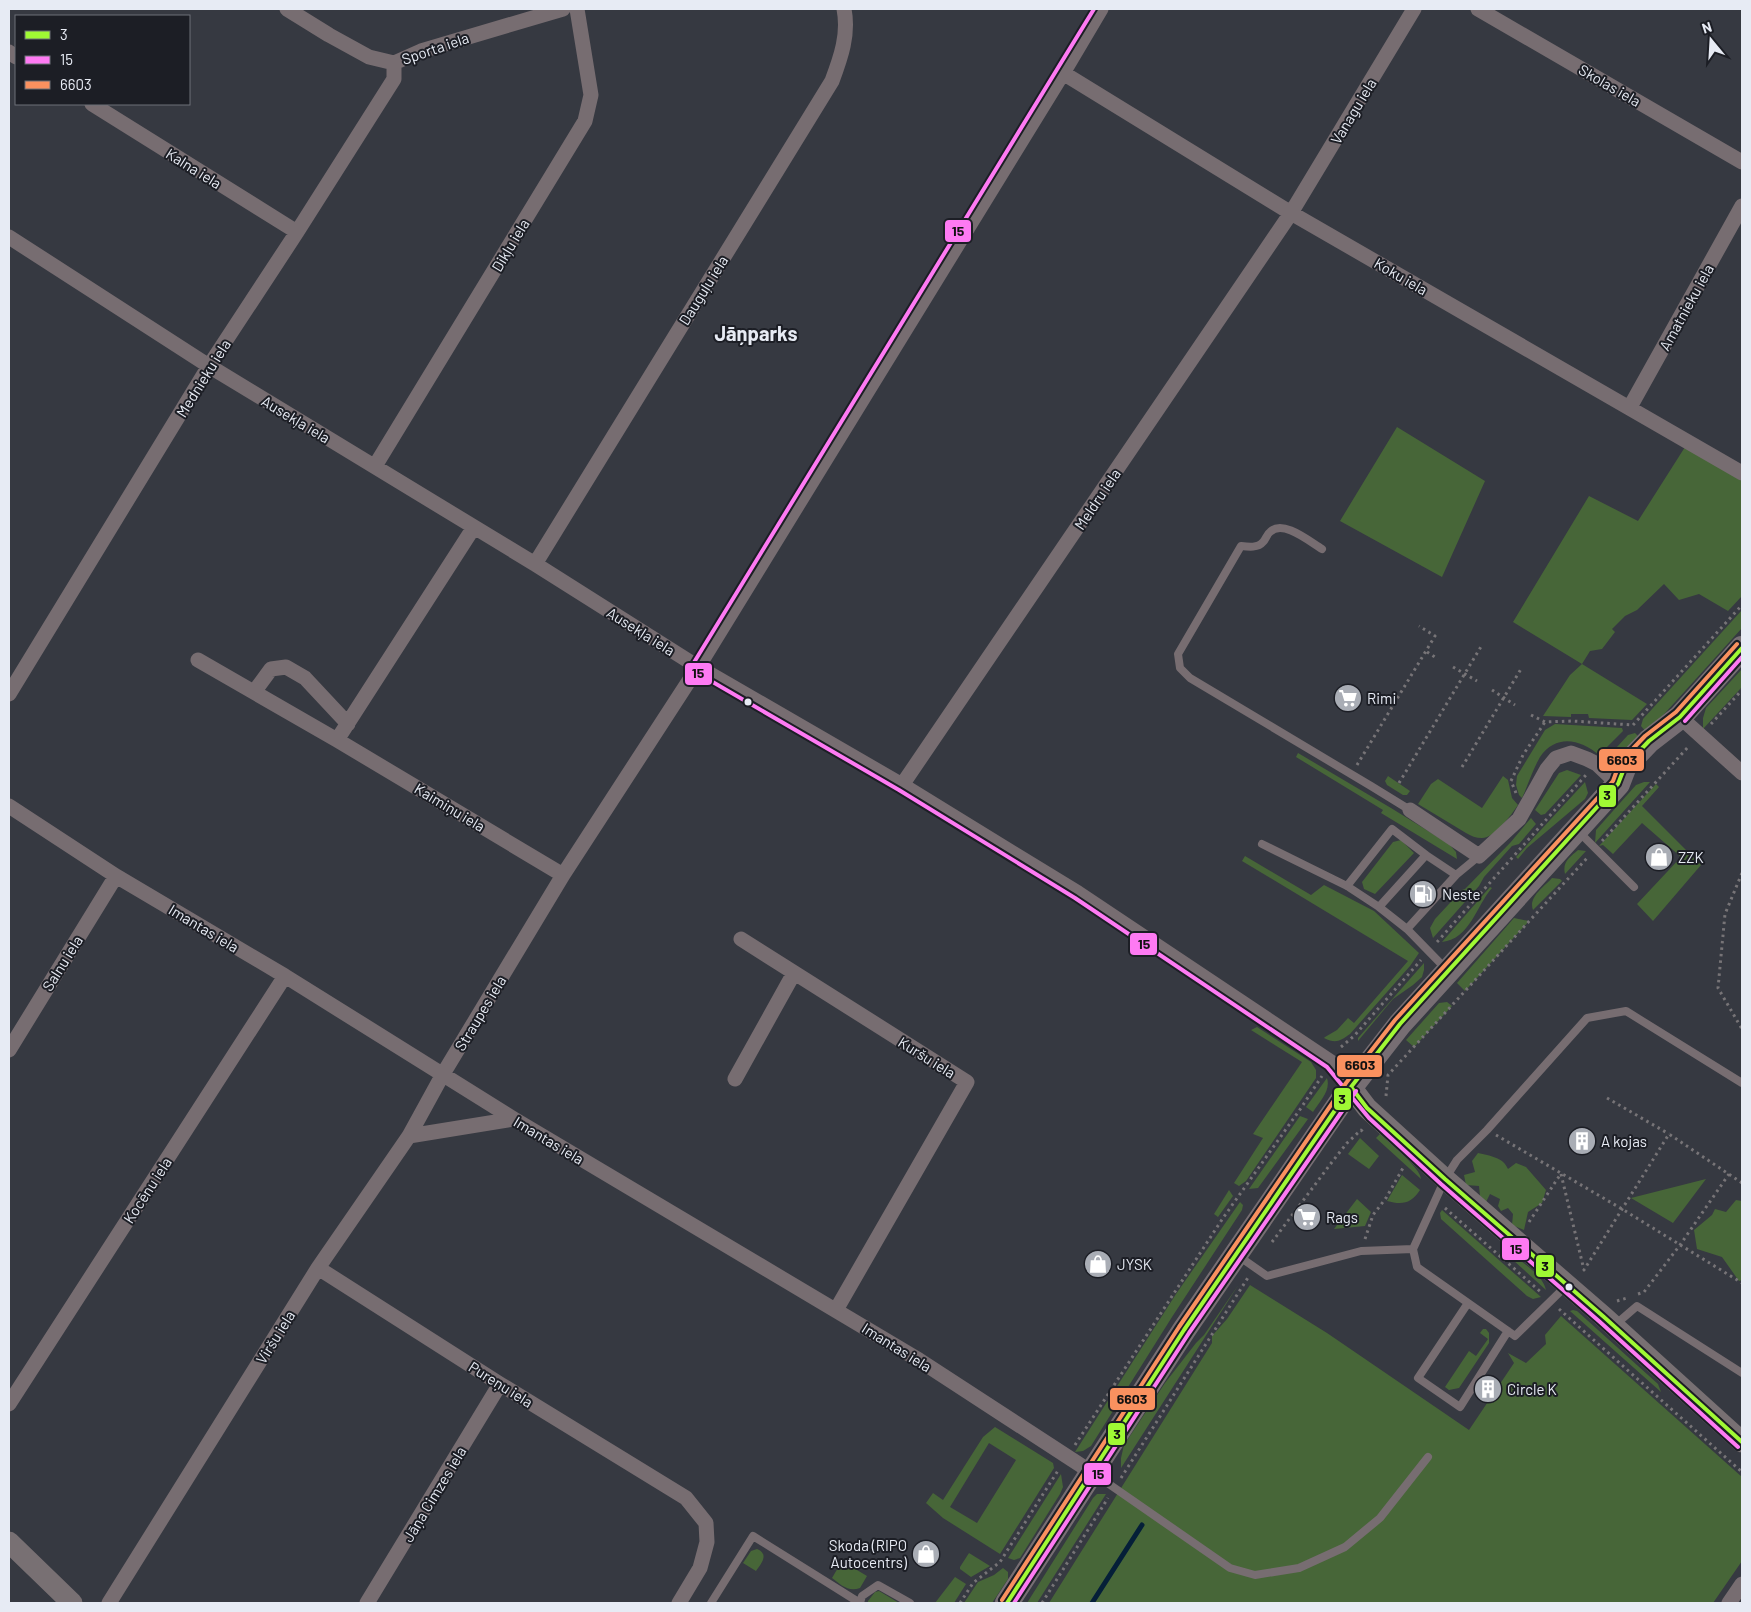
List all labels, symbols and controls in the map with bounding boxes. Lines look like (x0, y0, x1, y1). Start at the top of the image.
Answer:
legend (15, 15, 190, 105)
north arrow (1686, 15, 1736, 65)
text: N (1700, 18, 1714, 37)
text: 3 (60, 25, 68, 43)
street label: Sporta iela (399, 28, 471, 68)
text: 15 (60, 50, 73, 68)
street label: Skolas iela (1576, 60, 1644, 110)
text: 6603 (60, 75, 92, 93)
street label: Vanagu iela (1326, 75, 1380, 147)
street label: Kalna iela (163, 144, 225, 192)
street label: Dikļu iela (487, 215, 533, 275)
line badge: 15 (944, 219, 972, 243)
text: 15 (952, 222, 965, 239)
street label: Dauguļu iela (675, 252, 731, 328)
street label: Koku iela (1371, 254, 1431, 298)
street label: Amatnieku iela (1655, 261, 1717, 353)
district label: Jāņparks (714, 321, 798, 345)
street label: Mednieku iela (172, 336, 234, 420)
street label: Ausekļa iela (258, 391, 334, 447)
street label: Meldru iela (1070, 465, 1124, 533)
street label: Ausekļa iela (604, 603, 678, 659)
line badge: 15 (684, 662, 713, 686)
text: 15 (692, 664, 705, 681)
supermarket icon: Rimi (1333, 683, 1363, 713)
place label: Rimi (1367, 689, 1396, 707)
unlabelled marker (743, 697, 753, 707)
line badge: 6603 (1598, 748, 1645, 772)
text: 6603 (1607, 751, 1637, 768)
street label: Kaimiņu iela (412, 779, 488, 835)
line badge: 3 (1598, 784, 1617, 808)
text: 3 (1603, 786, 1611, 803)
shop icon: ZZK (1644, 842, 1674, 872)
place label: ZZK (1678, 848, 1704, 866)
fuel station icon: Neste (1408, 879, 1438, 909)
place label: Neste (1442, 885, 1480, 903)
street label: Imantas iela (166, 900, 242, 956)
street label: Salnu iela (38, 932, 86, 994)
line badge: 15 (1129, 932, 1158, 956)
text: 15 (1138, 935, 1151, 952)
street label: Straupes iela (451, 972, 509, 1054)
street label: Kuršu iela (895, 1032, 959, 1082)
line badge: 6603 (1336, 1054, 1383, 1078)
text: 6603 (1345, 1056, 1375, 1073)
line badge: 3 (1333, 1087, 1352, 1111)
text: 3 (1338, 1090, 1346, 1107)
street label: Imantas iela (511, 1112, 587, 1168)
building icon: A kojas (1567, 1126, 1597, 1156)
place label: A kojas (1601, 1132, 1647, 1150)
street label: Kocēnu iela (119, 1154, 175, 1226)
supermarket icon: Rags (1292, 1202, 1322, 1232)
place label: Rags (1326, 1208, 1358, 1226)
line badge: 15 (1501, 1237, 1530, 1261)
text: 15 (1510, 1240, 1523, 1257)
shop icon: JYSK (1083, 1249, 1113, 1279)
line badge: 3 (1535, 1254, 1555, 1278)
place label: JYSK (1117, 1255, 1152, 1273)
text: 3 (1541, 1257, 1549, 1274)
unlabelled marker (1564, 1282, 1574, 1292)
street label: Viršu iela (252, 1307, 298, 1367)
street label: Imantas iela (859, 1319, 935, 1375)
street label: Pureņu iela (466, 1357, 536, 1411)
building icon: Circle K (1473, 1374, 1503, 1404)
place label: Circle K (1507, 1380, 1557, 1398)
line badge: 6603 (1109, 1387, 1156, 1411)
text: 6603 (1117, 1390, 1147, 1407)
line badge: 3 (1107, 1422, 1126, 1446)
text: 3 (1113, 1425, 1121, 1442)
street label: Jāņa Cimzes iela (398, 1443, 470, 1545)
line badge: 15 (1083, 1462, 1112, 1486)
text: 15 (1092, 1465, 1105, 1482)
place label: Skoda (RIPO Autocentrs) (829, 1536, 907, 1571)
shop icon: Skoda (RIPO Autocentrs) (911, 1539, 941, 1569)

